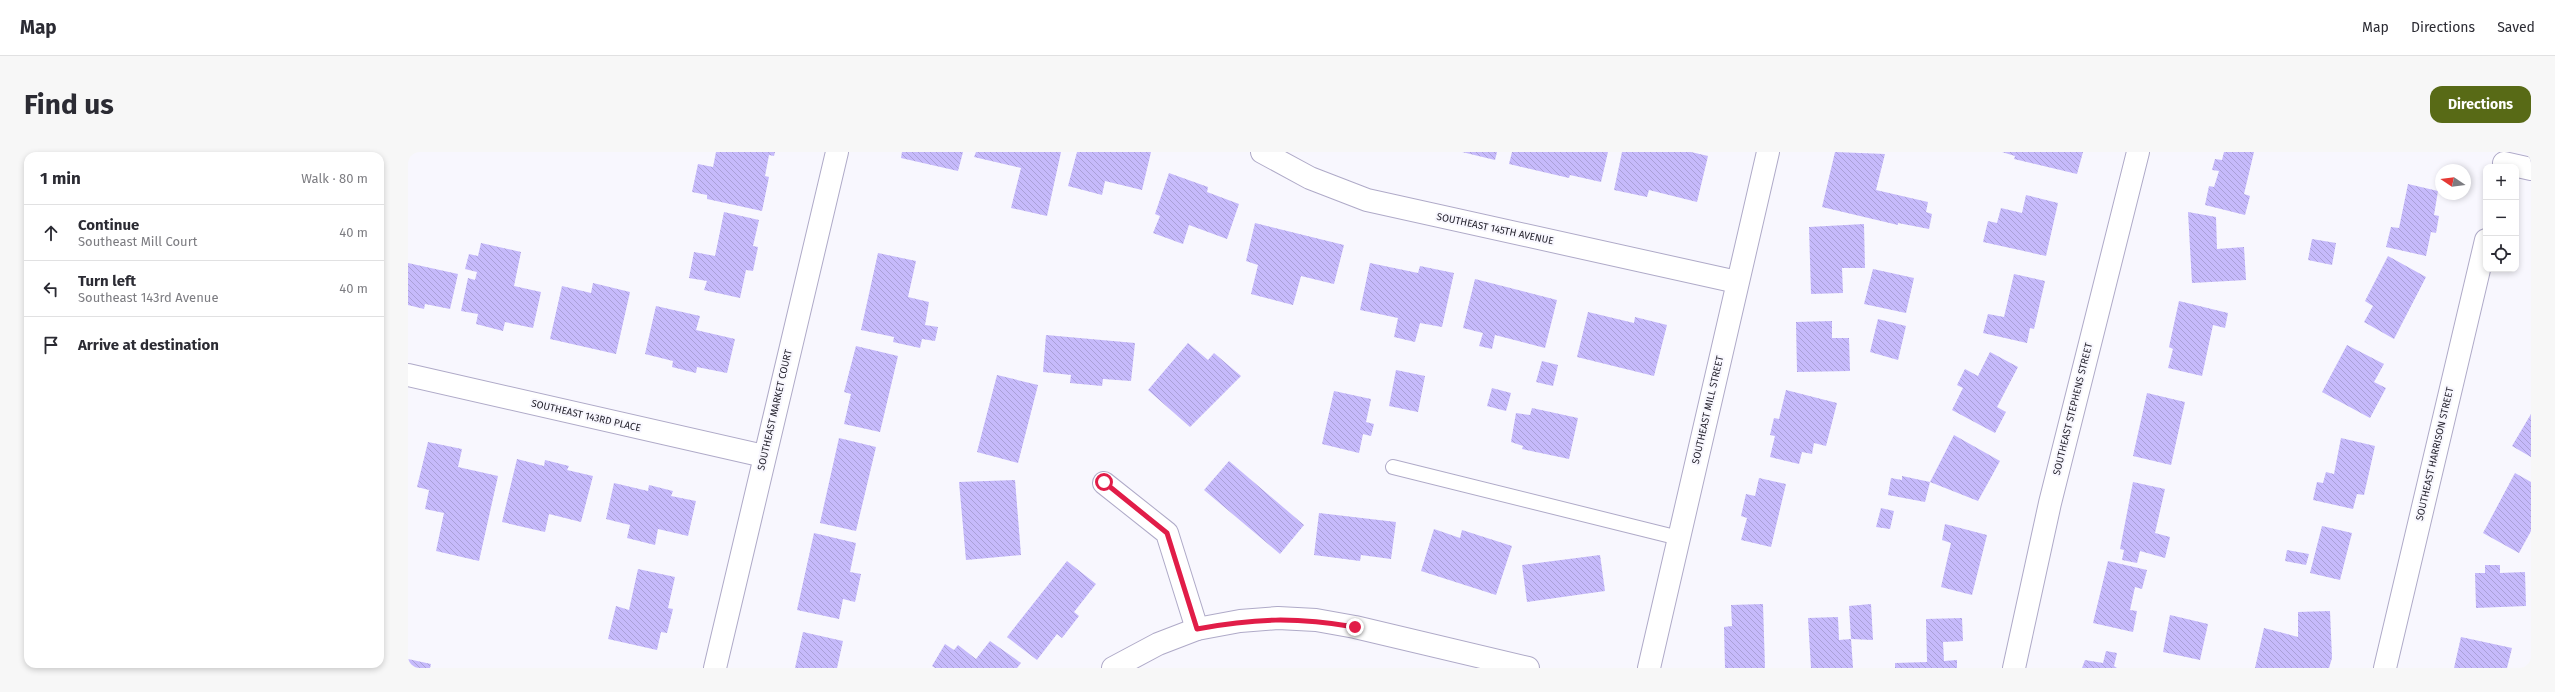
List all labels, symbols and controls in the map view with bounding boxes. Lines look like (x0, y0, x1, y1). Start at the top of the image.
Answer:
text: Map (20, 16, 57, 39)
text: Map (2362, 19, 2389, 36)
text: Directions (2411, 19, 2475, 36)
text: Saved (2497, 19, 2535, 36)
button: Directions (2430, 86, 2531, 123)
text: Find us (24, 88, 114, 121)
north arrow (2435, 164, 2471, 200)
map controls (2483, 164, 2519, 272)
button: + (2483, 164, 2519, 200)
text: 1 min (40, 168, 81, 189)
text: Walk · 80 m (301, 171, 368, 186)
button: − (2483, 200, 2519, 236)
street label: SOUTHEAST 145TH AVENUE (1435, 211, 1555, 247)
text: Continue (78, 216, 139, 234)
icon: ahead (40, 222, 62, 244)
text: 40 m (339, 225, 368, 240)
text: Southeast Mill Court (78, 234, 197, 249)
button: locate (2483, 236, 2519, 272)
text: Turn left (78, 272, 136, 290)
icon: left (40, 278, 62, 300)
text: 40 m (339, 281, 368, 296)
text: Southeast 143rd Avenue (78, 290, 218, 305)
icon: arrive (40, 334, 62, 356)
text: Arrive at destination (78, 336, 219, 354)
street label: SOUTHEAST STEPHENS STREET (2051, 341, 2095, 476)
street label: SOUTHEAST MARKET COURT (755, 348, 795, 472)
street label: SOUTHEAST MILL STREET (1690, 354, 1726, 465)
street label: SOUTHEAST HARRISON STREET (2414, 385, 2456, 522)
street label: SOUTHEAST 143RD PLACE (530, 398, 642, 434)
route start (1095, 473, 1113, 491)
route end (1346, 618, 1364, 636)

